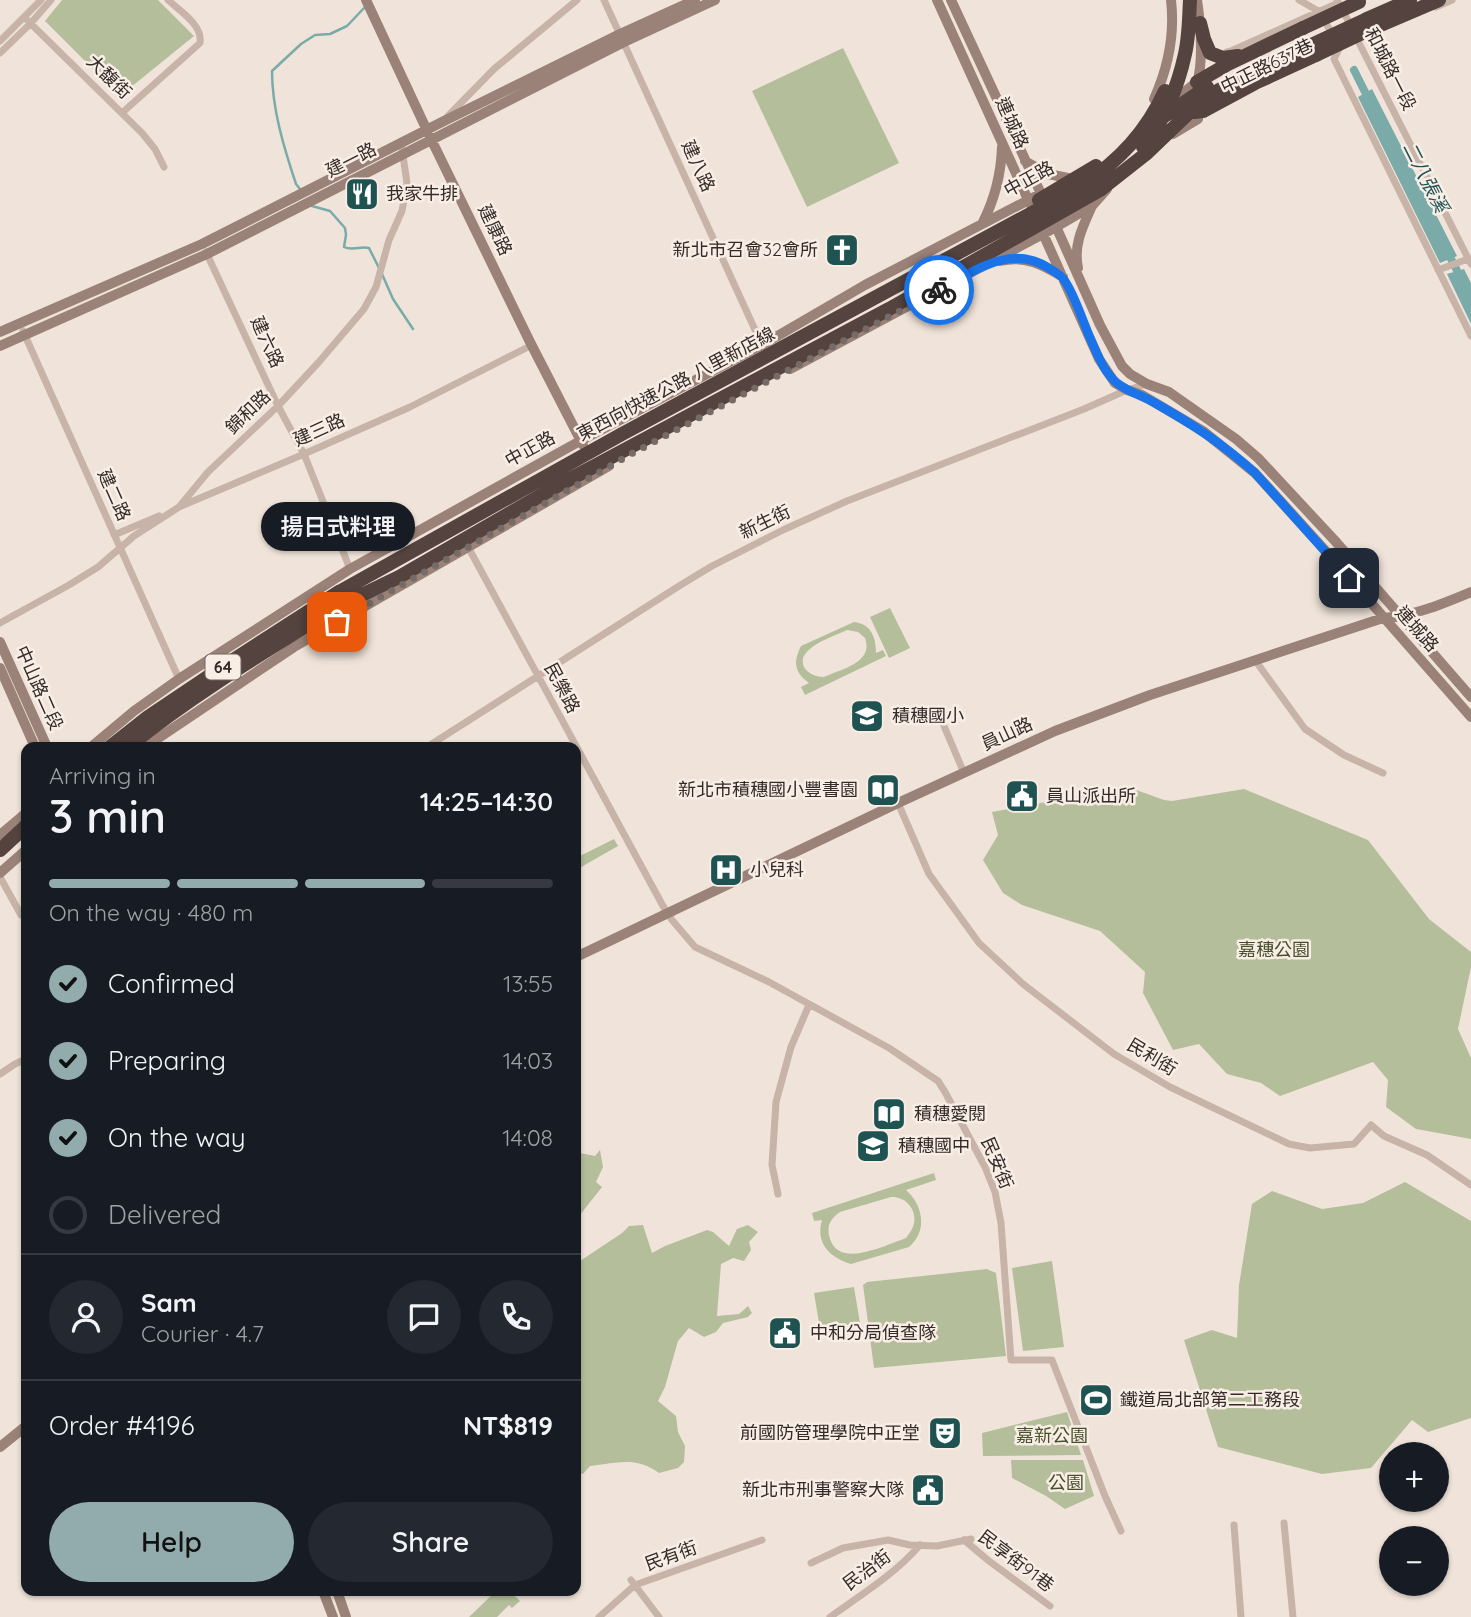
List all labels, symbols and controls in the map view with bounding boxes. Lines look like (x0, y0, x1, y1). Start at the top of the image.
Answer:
street label: 和城路一段 (1360, 23, 1421, 114)
street label: 中正路637巷 (1217, 33, 1317, 98)
street label: 大馥街 (82, 50, 137, 104)
street label: 連城路 (991, 93, 1034, 152)
street label: 建八路 (677, 136, 720, 195)
street label: 建一路 (321, 137, 380, 182)
water label: 二八張溪 (1398, 138, 1455, 219)
street label: 中正路 (1000, 155, 1058, 202)
restaurant icon: 我家牛排 (343, 175, 381, 213)
place label: 我家牛排 (386, 182, 458, 205)
street label: 建康路 (473, 200, 518, 259)
church icon: 新北市召會32會所 (823, 231, 861, 269)
place label: 新北市召會32會所 (673, 238, 818, 261)
courier (904, 255, 974, 325)
icon: bike (920, 271, 958, 309)
street label: 建六路 (246, 312, 289, 371)
street label: 東西向快速公路 八里新店線 (573, 322, 779, 446)
street label: 錦和路 (220, 385, 275, 439)
street label: 建三路 (289, 408, 348, 451)
street label: 中正路 (501, 425, 559, 472)
street label: 建二路 (93, 465, 136, 524)
street label: 新生街 (735, 499, 794, 544)
callout: 揚日式料理 (260, 503, 414, 552)
text: 揚日式料理 (281, 512, 396, 541)
pin (1319, 548, 1379, 608)
icon: home (1330, 559, 1368, 597)
pin (307, 592, 367, 652)
street label: 連城路 (1391, 601, 1444, 656)
icon: bag (318, 603, 356, 641)
street label: 中山路二段 (11, 642, 68, 734)
road number: 64 (206, 654, 241, 680)
street label: 民樂路 (540, 659, 585, 717)
school or university icon: 積穗國小 (848, 697, 886, 735)
place label: 積穗國小 (892, 704, 964, 727)
street label: 員山路 (977, 712, 1036, 755)
text: Arriving in (49, 761, 156, 790)
library icon: 新北市積穗國小豐書園 (864, 771, 902, 809)
public building icon: 員山派出所 (1003, 777, 1041, 815)
place label: 新北市積穗國小豐書園 (678, 778, 858, 801)
place label: 員山派出所 (1046, 784, 1136, 807)
text: 14:25–14:30 (420, 785, 553, 818)
text: 3 min (49, 787, 166, 845)
hospital icon: 小兒科 (707, 851, 745, 889)
place label: 小兒科 (750, 858, 804, 881)
text: On the way · 480 m (49, 898, 253, 927)
park label: 嘉穗公園 (1238, 938, 1310, 961)
icon: check (49, 965, 87, 1003)
text: Confirmed (108, 967, 235, 1000)
text: 13:55 (503, 969, 553, 998)
street label: 民利街 (1123, 1033, 1181, 1080)
icon: check (49, 1042, 87, 1080)
text: Preparing (108, 1044, 226, 1077)
text: 14:03 (503, 1046, 553, 1075)
library icon: 積穗愛閱 (870, 1095, 908, 1133)
place label: 積穗愛閱 (914, 1102, 986, 1125)
icon: check (49, 1119, 87, 1157)
text: On the way (108, 1121, 246, 1154)
text: 14:08 (502, 1123, 553, 1152)
school or university icon: 積穗國中 (854, 1127, 892, 1165)
street label: 民安街 (976, 1133, 1019, 1192)
place label: 積穗國中 (898, 1134, 970, 1157)
text: Delivered (108, 1198, 221, 1231)
button: person (49, 1280, 123, 1354)
button: chat (387, 1280, 461, 1354)
button: phone (479, 1280, 553, 1354)
text: Sam (141, 1286, 197, 1319)
public building icon: 中和分局偵查隊 (766, 1314, 804, 1352)
text: Courier · 4.7 (141, 1319, 264, 1348)
place label: 中和分局偵查隊 (810, 1321, 936, 1344)
sports icon: 鐵道局北部第二工務段 (1077, 1381, 1115, 1419)
place label: 鐵道局北部第二工務段 (1120, 1388, 1300, 1411)
text: Order #4196 (49, 1409, 195, 1442)
text: NT$819 (463, 1409, 553, 1442)
theatre icon: 前國防管理學院中正堂 (926, 1414, 964, 1452)
place label: 前國防管理學院中正堂 (740, 1421, 920, 1444)
park label: 嘉新公園 (1016, 1424, 1088, 1447)
map controls (1379, 1442, 1449, 1596)
button: + (1379, 1442, 1449, 1512)
public building icon: 新北市刑事警察大隊 (909, 1471, 947, 1509)
park label: 公園 (1048, 1471, 1084, 1494)
place label: 新北市刑事警察大隊 (742, 1478, 904, 1501)
button: Help (49, 1502, 294, 1582)
button: Share (308, 1502, 553, 1582)
street label: 民享街91巷 (974, 1525, 1059, 1597)
button: − (1379, 1526, 1449, 1596)
street label: 民有街 (642, 1535, 700, 1576)
street label: 民治街 (838, 1544, 895, 1595)

